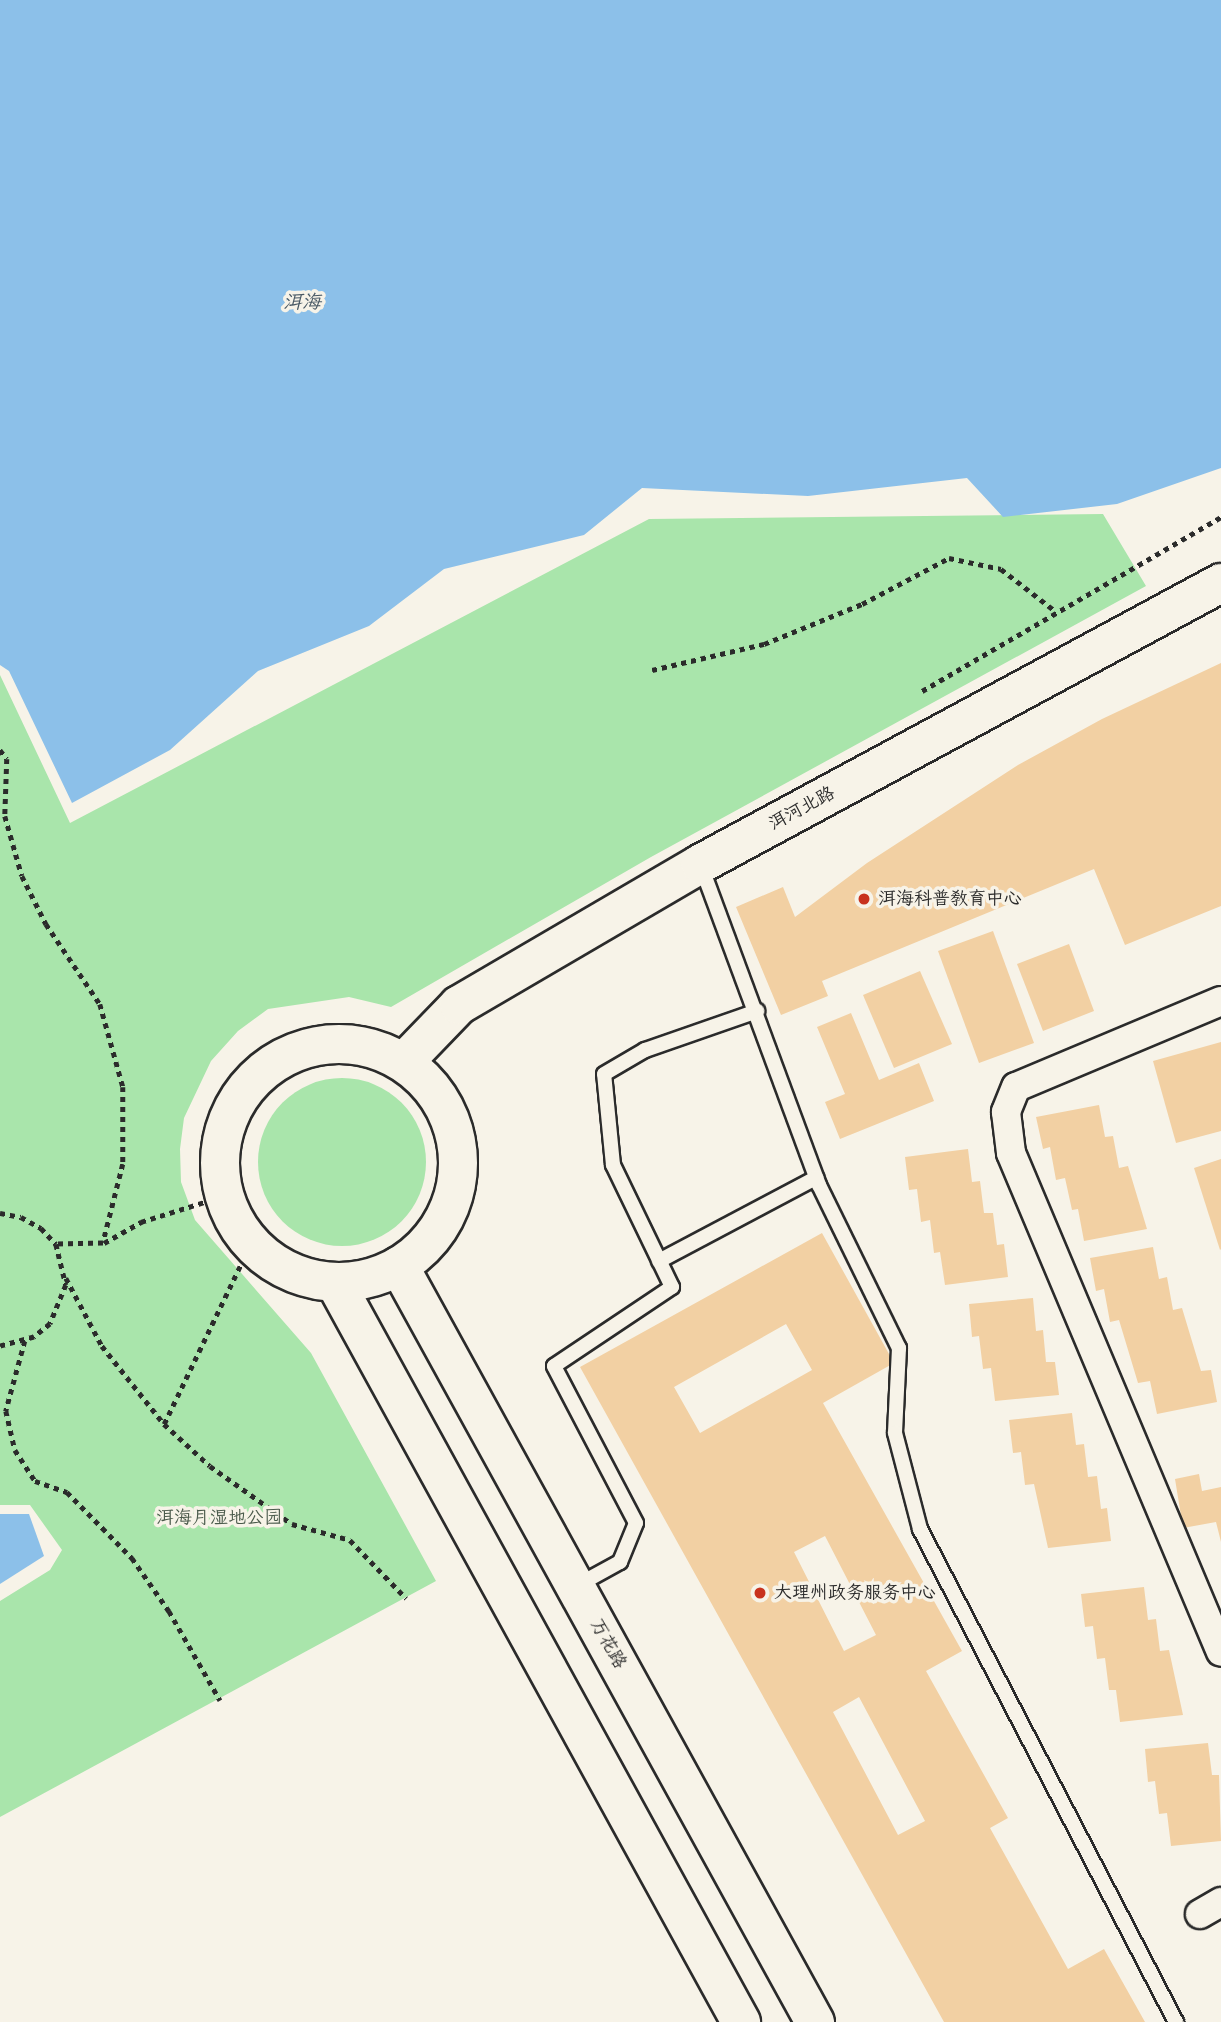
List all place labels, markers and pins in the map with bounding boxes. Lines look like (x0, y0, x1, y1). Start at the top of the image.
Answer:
place label: 洱海科普教育中心 (878, 888, 1022, 910)
marker: 洱海科普教育中心 (856, 891, 872, 907)
place label: 大理州政务服务中心 (774, 1582, 936, 1604)
marker: 大理州政务服务中心 (752, 1585, 768, 1601)

